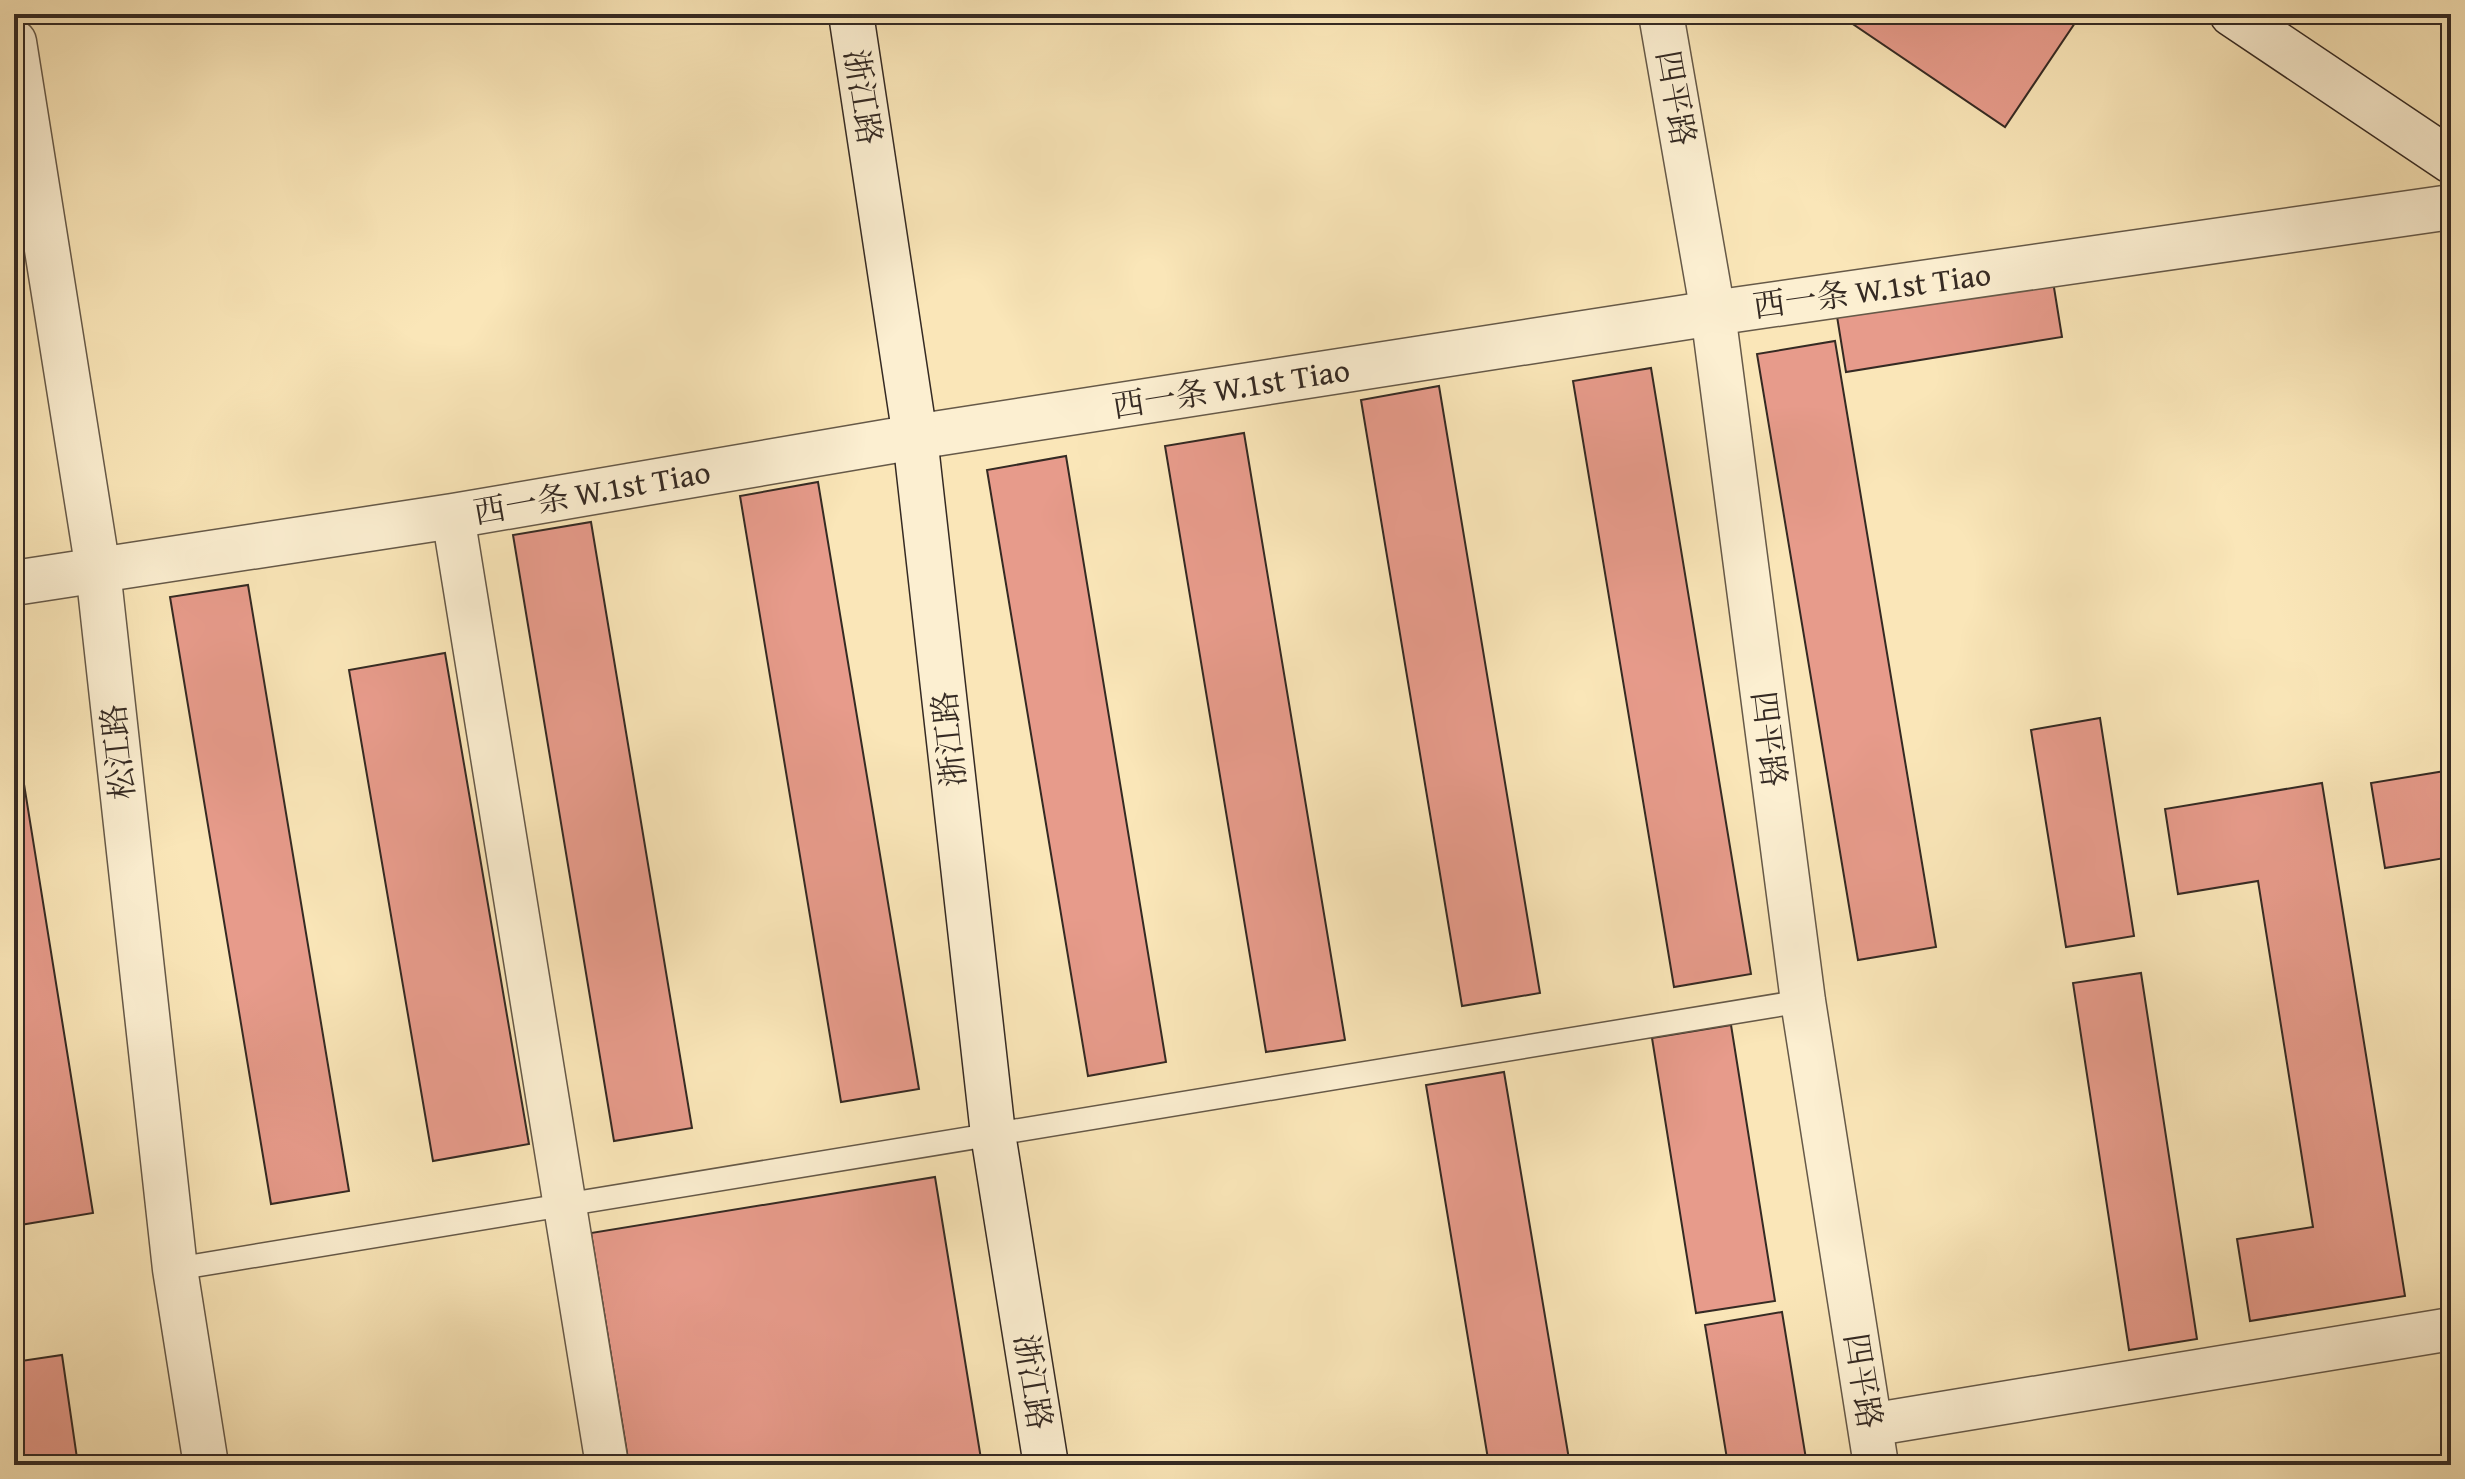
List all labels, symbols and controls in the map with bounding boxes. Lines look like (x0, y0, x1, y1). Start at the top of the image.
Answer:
street label: 浙江路 (833, 46, 894, 148)
street label: 四平路 (1645, 47, 1708, 149)
street label: 西一条 W.1st Tiao (1750, 250, 1994, 329)
street label: 西一条 W.1st Tiao (1109, 346, 1353, 429)
street label: 西一条 W.1st Tiao (470, 448, 714, 535)
street label: 四平路 (1740, 688, 1799, 789)
street label: 浙江路 (920, 689, 977, 789)
street label: 松江路 (89, 702, 146, 802)
street label: 四平路 (1833, 1330, 1894, 1432)
street label: 浙江路 (1003, 1331, 1064, 1433)

